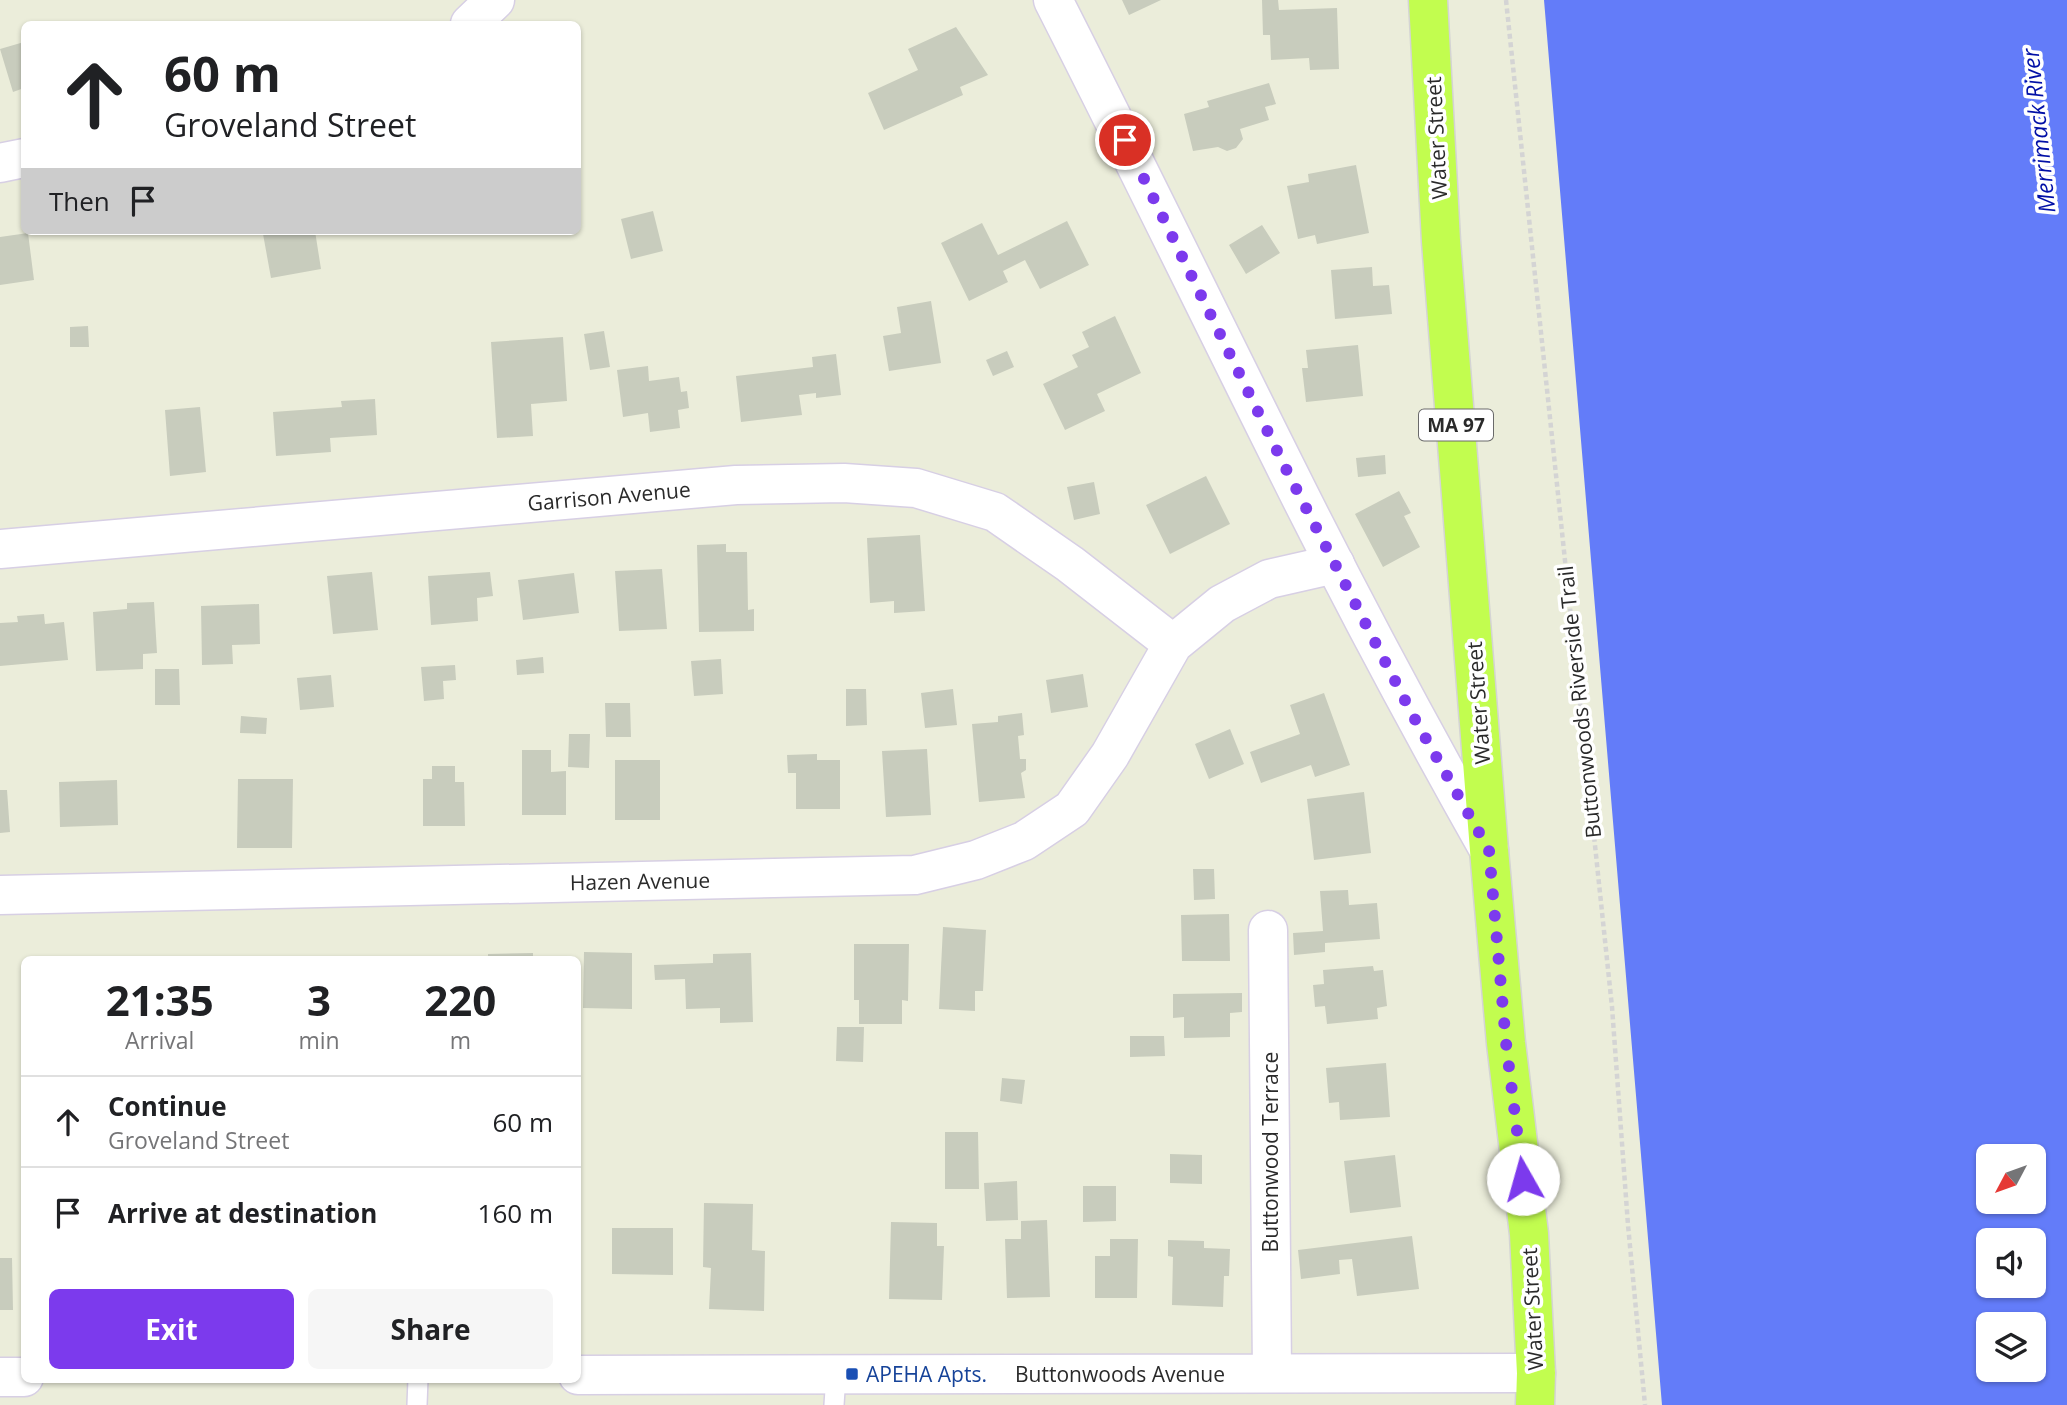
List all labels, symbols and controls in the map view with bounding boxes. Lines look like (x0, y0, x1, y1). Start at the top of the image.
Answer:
text: 60 m (164, 40, 281, 106)
water label: Merrimack River (2013, 46, 2063, 215)
icon: ahead (49, 49, 140, 140)
street label: Water Street (1419, 76, 1453, 200)
text: Groveland Street (164, 103, 416, 146)
pin (1095, 110, 1155, 170)
icon: arrive (1106, 121, 1144, 159)
icon: arrive (124, 182, 162, 220)
text: Then (49, 183, 110, 219)
road number: MA 97 (1419, 410, 1493, 440)
street label: Garrison Avenue (526, 475, 692, 517)
street label: Buttonwoods Riverside Trail (1551, 564, 1607, 840)
street label: Water Street (1460, 641, 1496, 765)
street label: Hazen Avenue (570, 866, 710, 896)
text: 21:35 (106, 971, 214, 1028)
text: 3 (307, 971, 331, 1028)
text: 220 (424, 971, 496, 1028)
text: Arrival (125, 1024, 194, 1056)
text: min (298, 1024, 340, 1056)
text: m (450, 1024, 471, 1056)
street label: Buttonwood Terrace (1256, 1052, 1284, 1252)
text: Continue (108, 1088, 227, 1124)
icon: ahead (49, 1103, 87, 1141)
text: 60 m (492, 1104, 553, 1140)
text: Groveland Street (108, 1124, 289, 1156)
position arrow (1486, 1142, 1560, 1216)
north arrow (1976, 1144, 2046, 1214)
map controls (1976, 1144, 2046, 1382)
icon: arrive (49, 1194, 87, 1232)
text: Arrive at destination (108, 1195, 377, 1231)
text: 160 m (478, 1195, 553, 1231)
button: sound (1976, 1228, 2046, 1298)
street label: Water Street (1515, 1247, 1549, 1371)
button: Exit (49, 1289, 294, 1369)
button: Share (308, 1289, 553, 1369)
button: layers (1976, 1312, 2046, 1382)
place label: APEHA Apts. (866, 1360, 987, 1388)
street label: Buttonwoods Avenue (1015, 1360, 1225, 1388)
marker: APEHA Apts. (844, 1366, 860, 1382)

